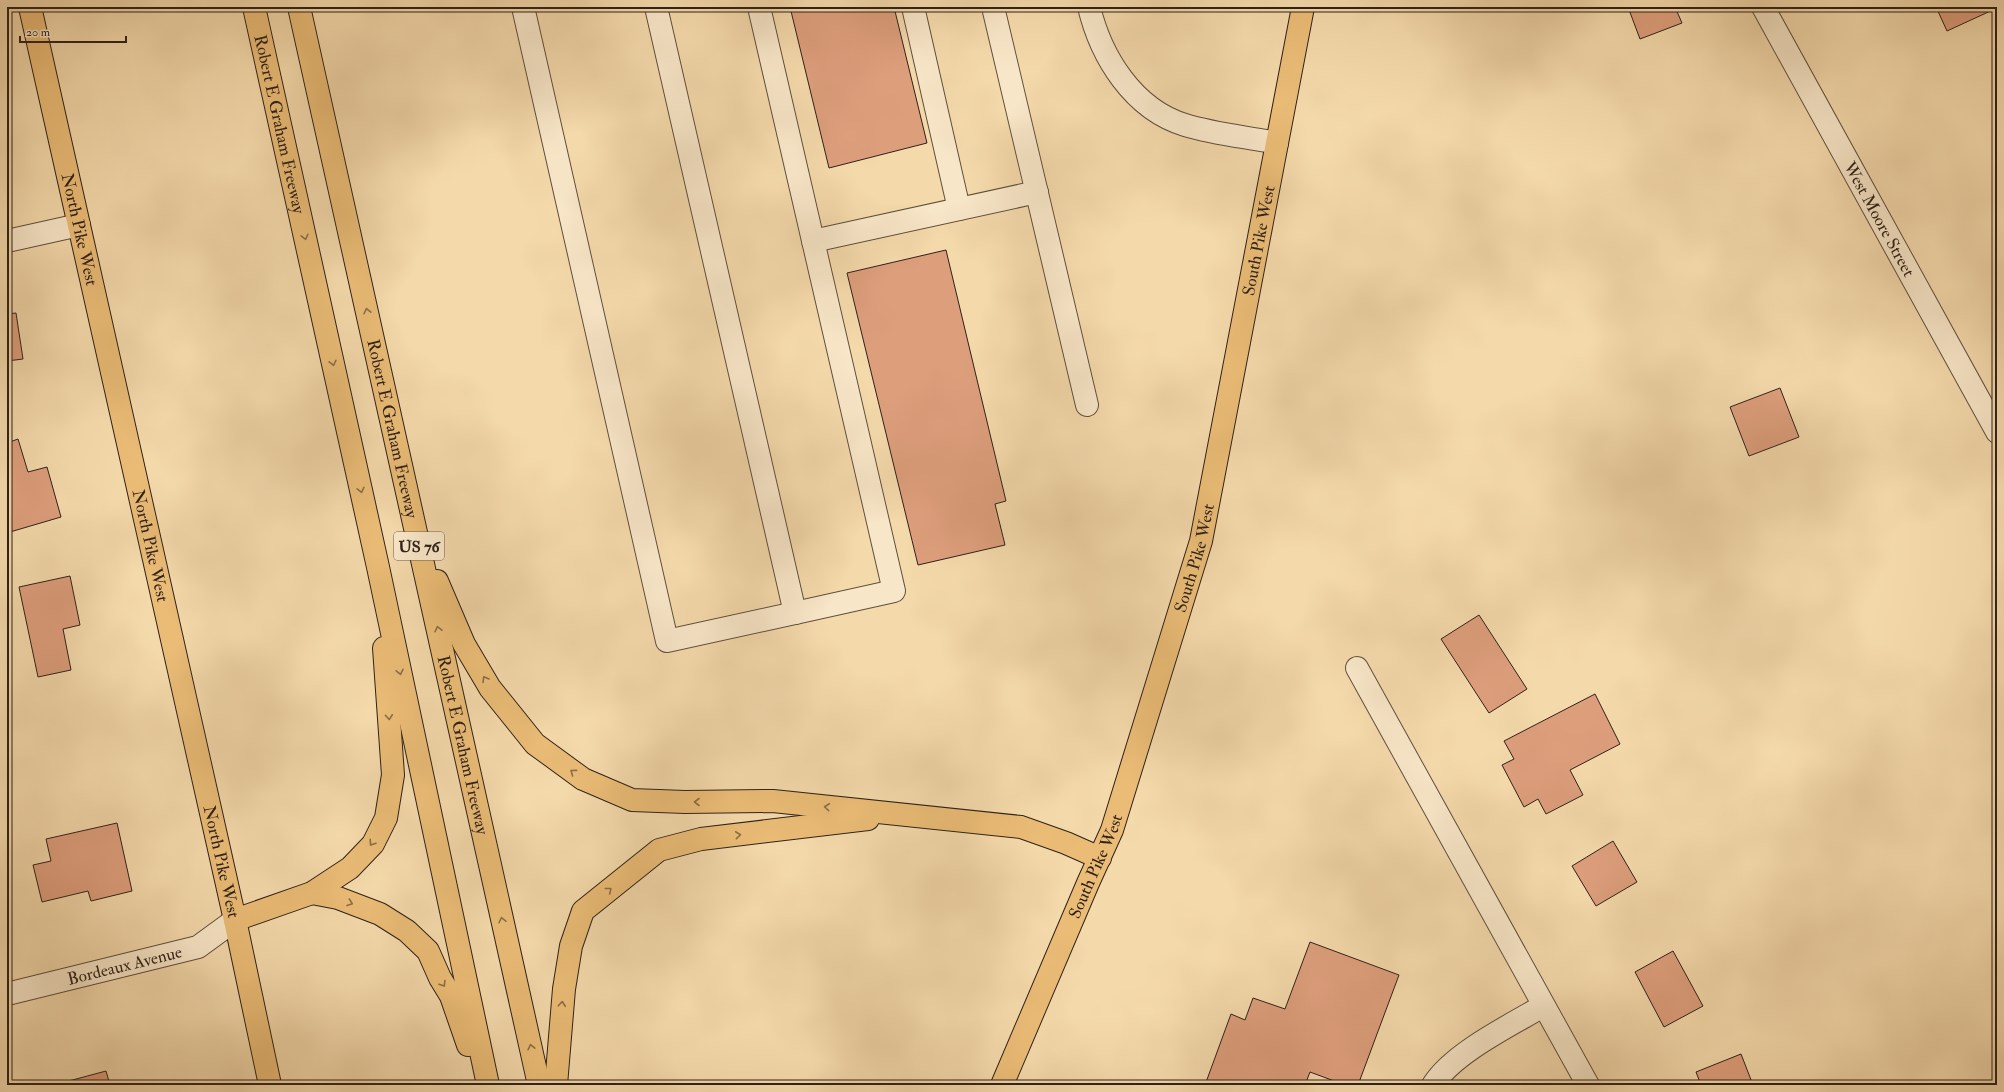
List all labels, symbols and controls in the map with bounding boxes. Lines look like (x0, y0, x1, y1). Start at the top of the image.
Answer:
scale bar (20, 18, 126, 44)
text: 20 m (26, 25, 51, 40)
street label: Robert E Graham Freeway (249, 33, 310, 216)
street label: West Moore Street (1839, 157, 1920, 281)
street label: North Pike West (57, 171, 102, 288)
street label: South Pike West (1238, 183, 1280, 297)
one-way arrow (300, 233, 308, 240)
one-way arrow (363, 308, 371, 314)
street label: Robert E Graham Freeway (362, 337, 423, 521)
one-way arrow (328, 360, 336, 367)
street label: North Pike West (128, 487, 173, 604)
one-way arrow (357, 487, 365, 494)
street label: South Pike West (1170, 502, 1219, 615)
road number: US 76 (394, 532, 444, 560)
one-way arrow (434, 626, 442, 632)
street label: Robert E Graham Freeway (433, 654, 493, 837)
one-way arrow (396, 669, 404, 675)
one-way arrow (482, 676, 490, 683)
one-way arrow (384, 714, 393, 720)
one-way arrow (571, 770, 578, 777)
one-way arrow (694, 798, 700, 806)
one-way arrow (824, 802, 830, 811)
street label: North Pike West (199, 804, 244, 921)
street label: South Pike West (1064, 811, 1127, 922)
one-way arrow (735, 831, 741, 840)
one-way arrow (370, 839, 377, 846)
one-way arrow (605, 887, 612, 894)
one-way arrow (346, 898, 353, 906)
one-way arrow (499, 917, 507, 923)
street label: Bordeaux Avenue (65, 941, 184, 990)
one-way arrow (439, 980, 446, 987)
one-way arrow (558, 1001, 567, 1007)
one-way arrow (527, 1044, 535, 1050)

